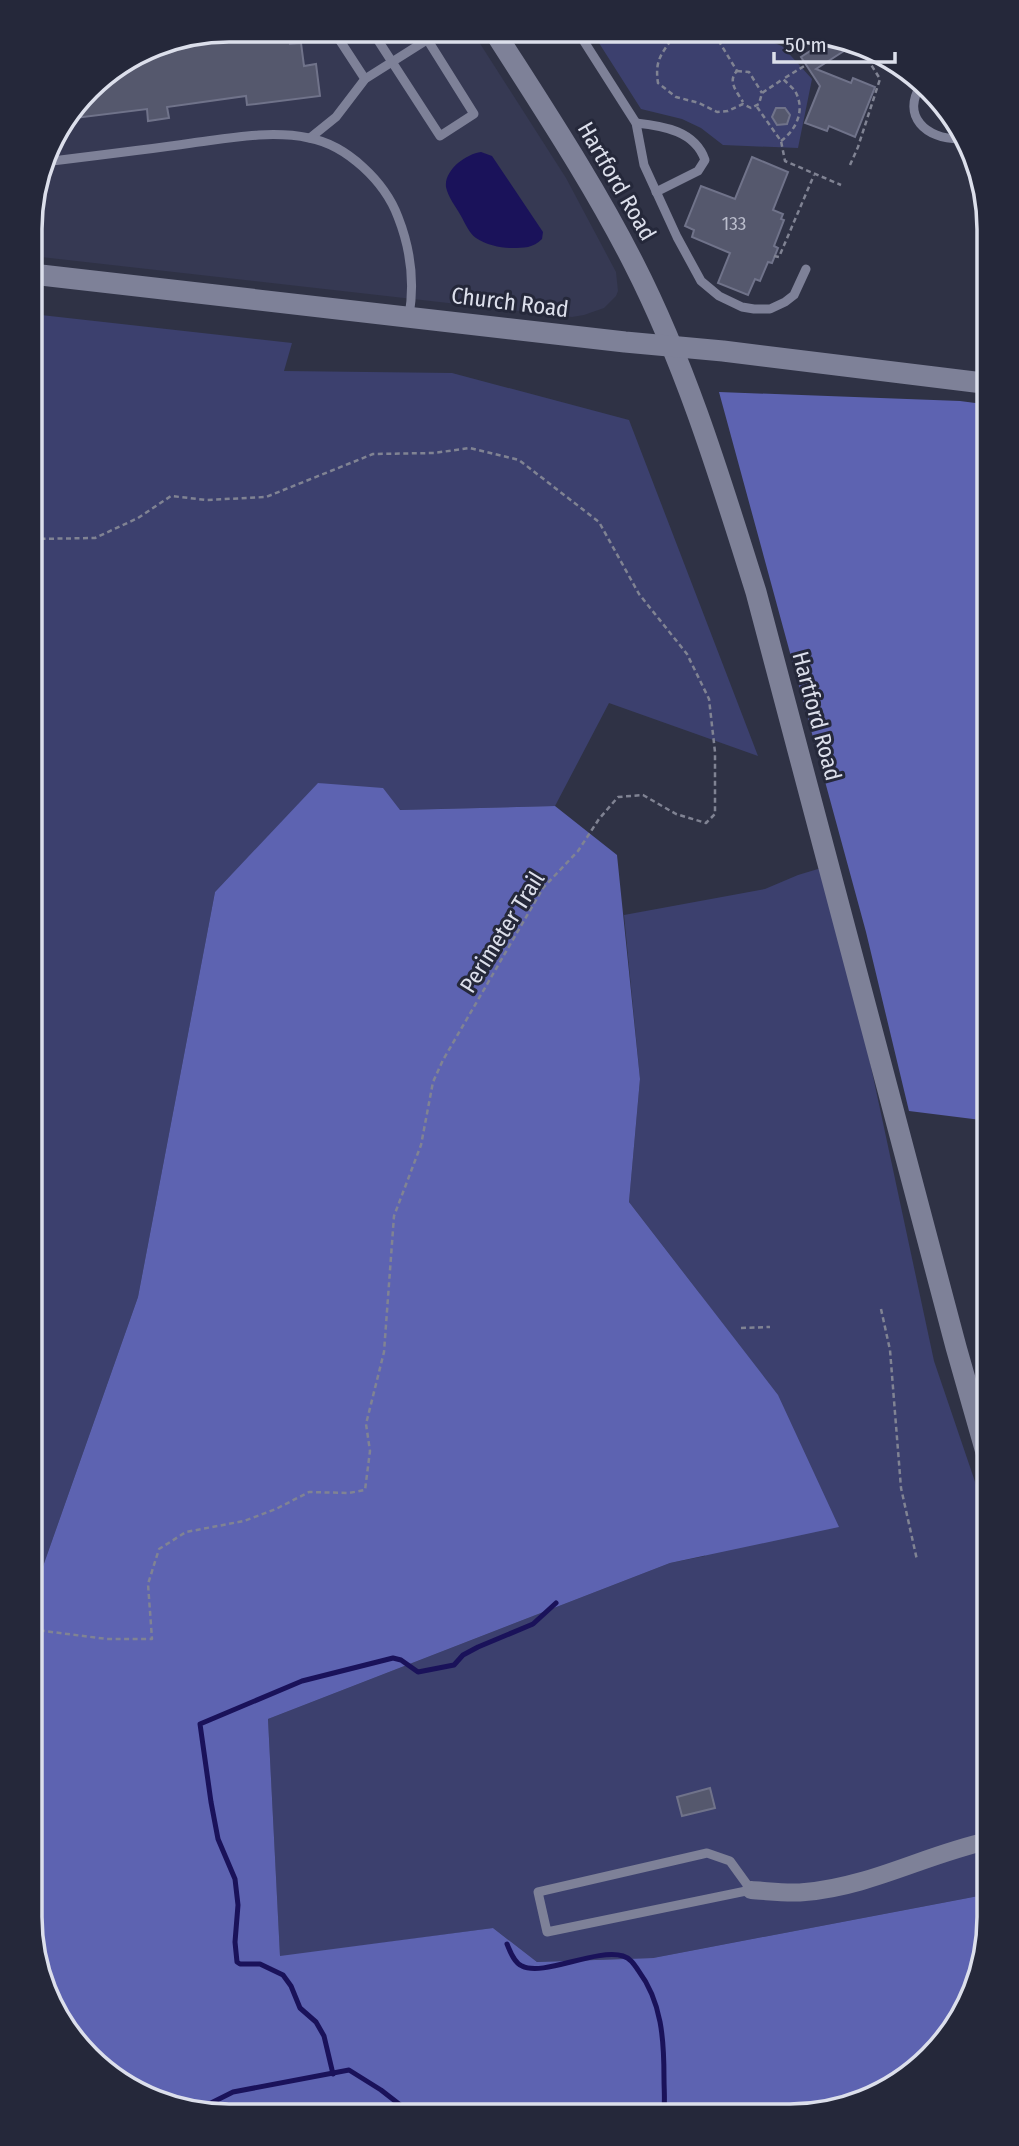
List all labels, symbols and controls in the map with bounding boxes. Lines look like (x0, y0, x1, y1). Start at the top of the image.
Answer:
scale bar (774, 21, 895, 65)
text: 50 m (785, 32, 827, 58)
street label: Hartford Road (572, 117, 662, 245)
house number: 133 (722, 212, 746, 235)
street label: Church Road (450, 281, 570, 323)
street label: Hartford Road (786, 648, 848, 784)
street label: Perimeter Trail (454, 866, 550, 998)

